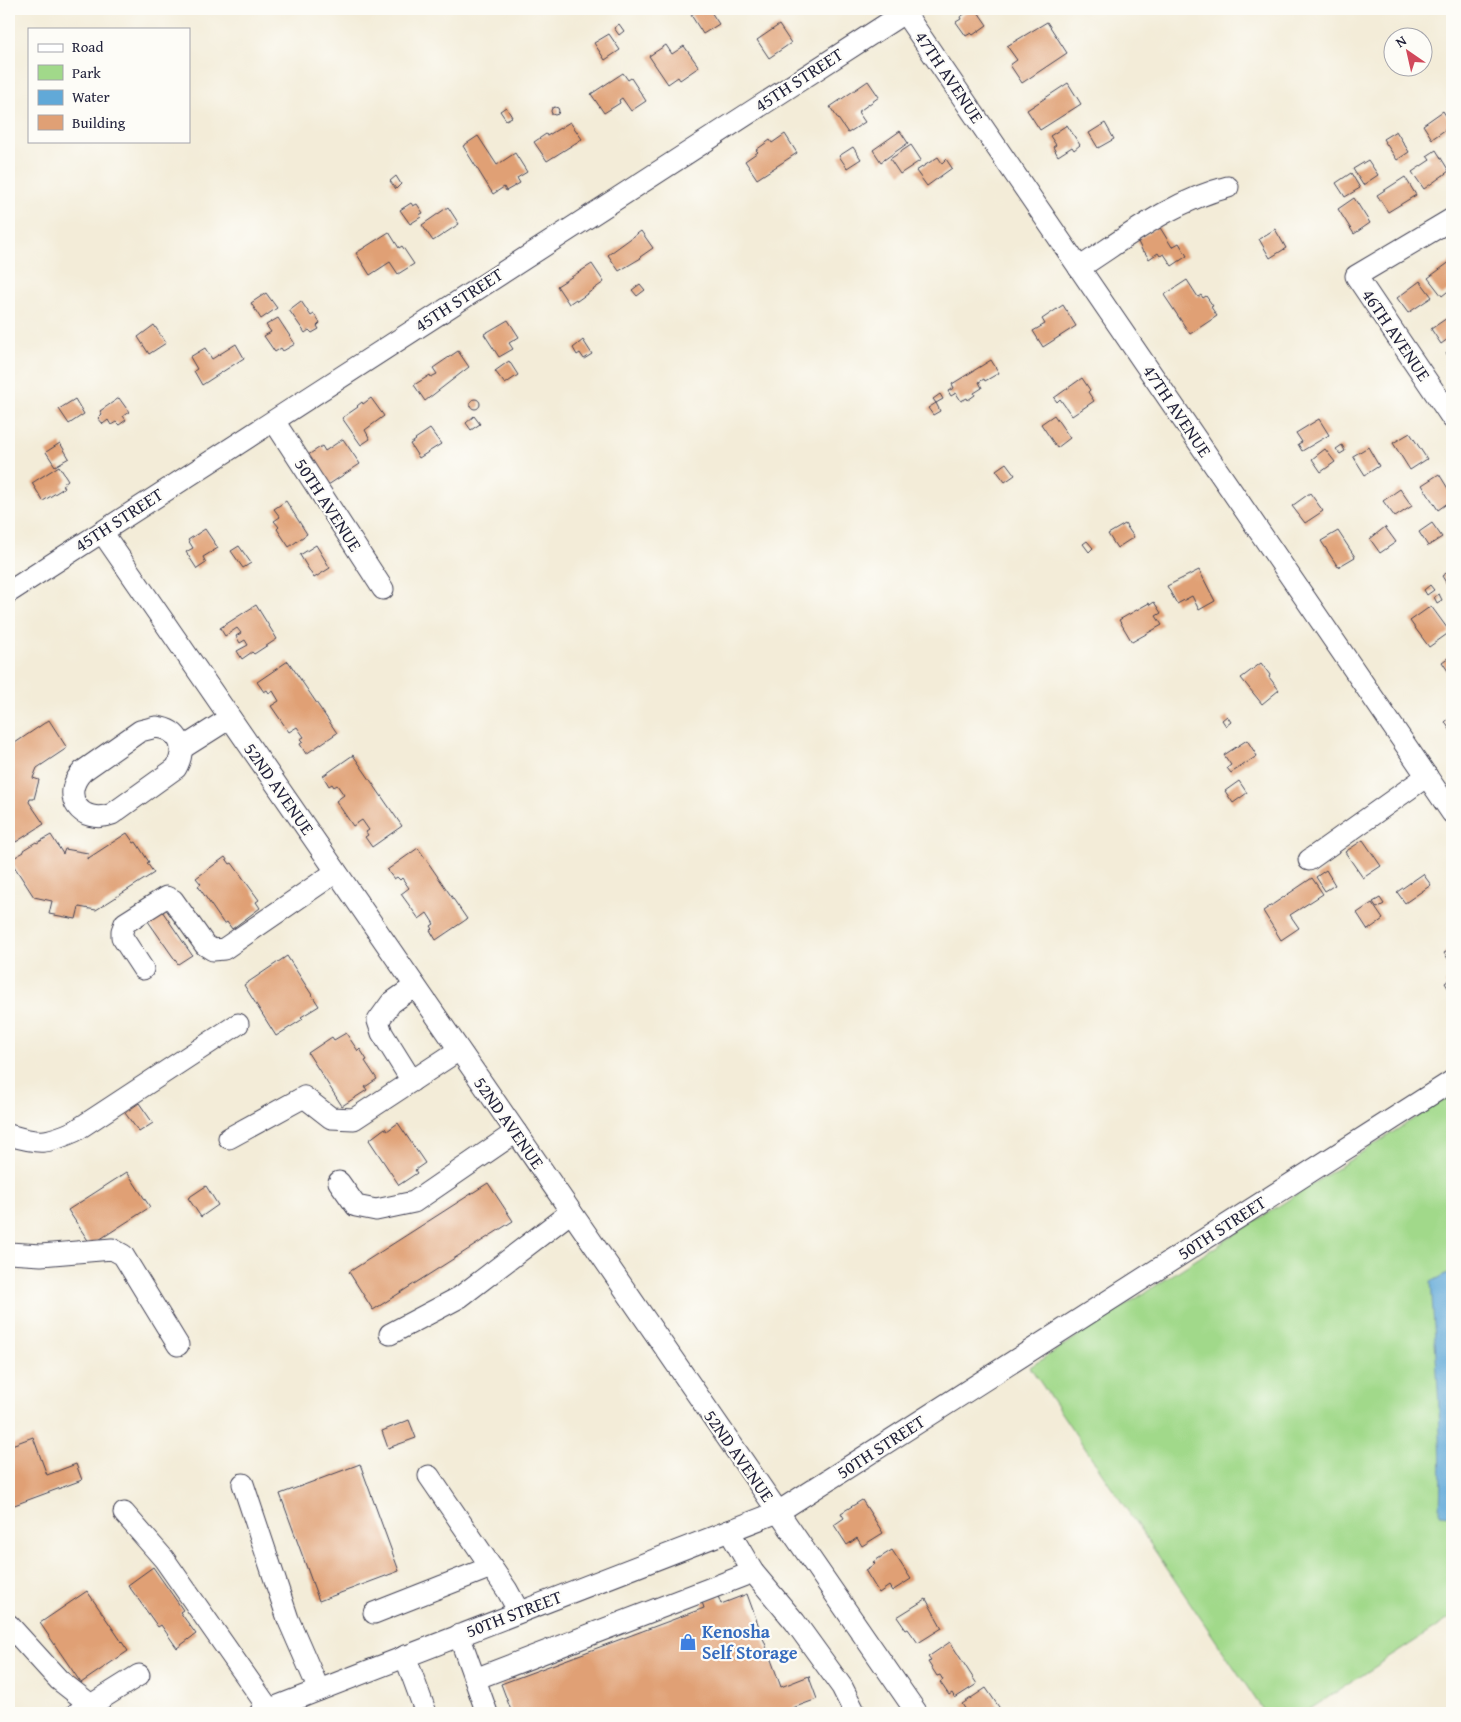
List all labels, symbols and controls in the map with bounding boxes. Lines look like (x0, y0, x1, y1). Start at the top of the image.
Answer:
street label: 47TH AVENUE (908, 25, 990, 128)
legend (28, 28, 190, 142)
north arrow (1384, 28, 1434, 78)
text: N (1391, 30, 1411, 52)
text: Road (72, 36, 103, 57)
street label: 45TH STREET (749, 41, 848, 118)
text: Park (72, 62, 101, 83)
text: Water (72, 86, 110, 107)
text: Building (72, 112, 126, 133)
street label: 45TH STREET (409, 261, 508, 338)
street label: 46TH AVENUE (1355, 283, 1437, 386)
street label: 47TH AVENUE (1136, 359, 1218, 462)
street label: 50TH AVENUE (288, 453, 369, 557)
street label: 45TH STREET (69, 481, 168, 558)
street label: 52ND AVENUE (238, 737, 321, 840)
street label: 52ND AVENUE (468, 1071, 551, 1174)
street label: 50TH STREET (1172, 1189, 1271, 1266)
street label: 52ND AVENUE (698, 1404, 781, 1507)
street label: 50TH STREET (831, 1408, 930, 1485)
street label: 50TH STREET (462, 1583, 566, 1644)
place label: Kenosha Self Storage (702, 1618, 798, 1666)
shop icon: Kenosha Self Storage (678, 1632, 698, 1652)

